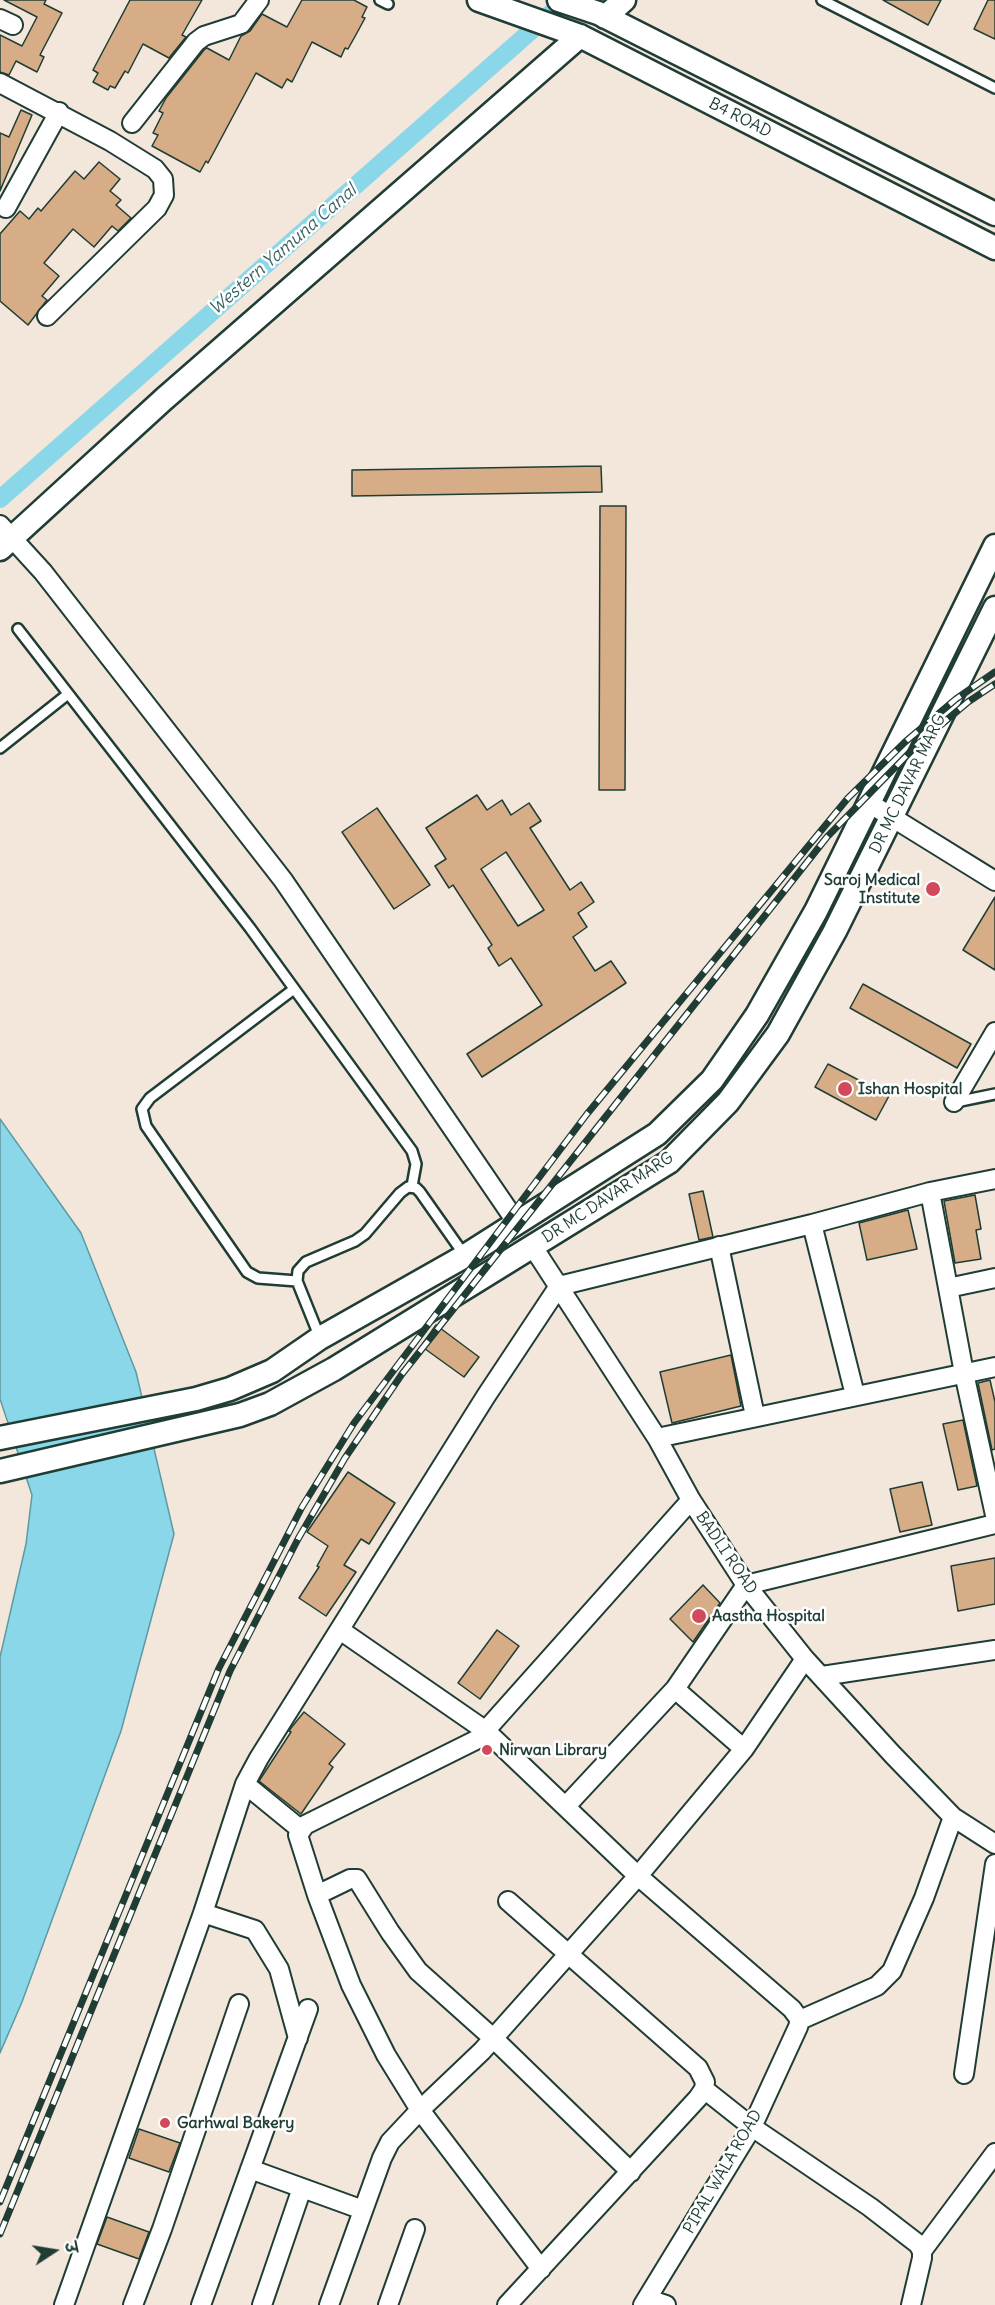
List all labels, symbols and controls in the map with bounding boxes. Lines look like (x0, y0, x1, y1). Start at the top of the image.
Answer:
street label: B4 ROAD (706, 94, 774, 142)
water label: Western Yamuna Canal (205, 180, 361, 320)
street label: DR MC DAVAR MARG (866, 711, 950, 857)
place label: Saroj Medical Institute (824, 870, 920, 908)
marker: Saroj Medical Institute (924, 880, 942, 898)
place label: Ishan Hospital (858, 1079, 962, 1099)
marker: Ishan Hospital (836, 1080, 854, 1098)
street label: DR MC DAVAR MARG (539, 1148, 677, 1248)
street label: BADLI ROAD (691, 1508, 761, 1598)
place label: Aastha Hospital (712, 1606, 825, 1626)
marker: Aastha Hospital (690, 1607, 708, 1625)
place label: Nirwan Library (499, 1740, 607, 1760)
marker: Nirwan Library (480, 1743, 494, 1757)
street label: PIPAL WALA ROAD (680, 2107, 766, 2237)
place label: Garhwal Bakery (177, 2113, 294, 2133)
marker: Garhwal Bakery (158, 2116, 172, 2130)
north arrow (24, 2221, 84, 2281)
text: उ (61, 2240, 82, 2255)

